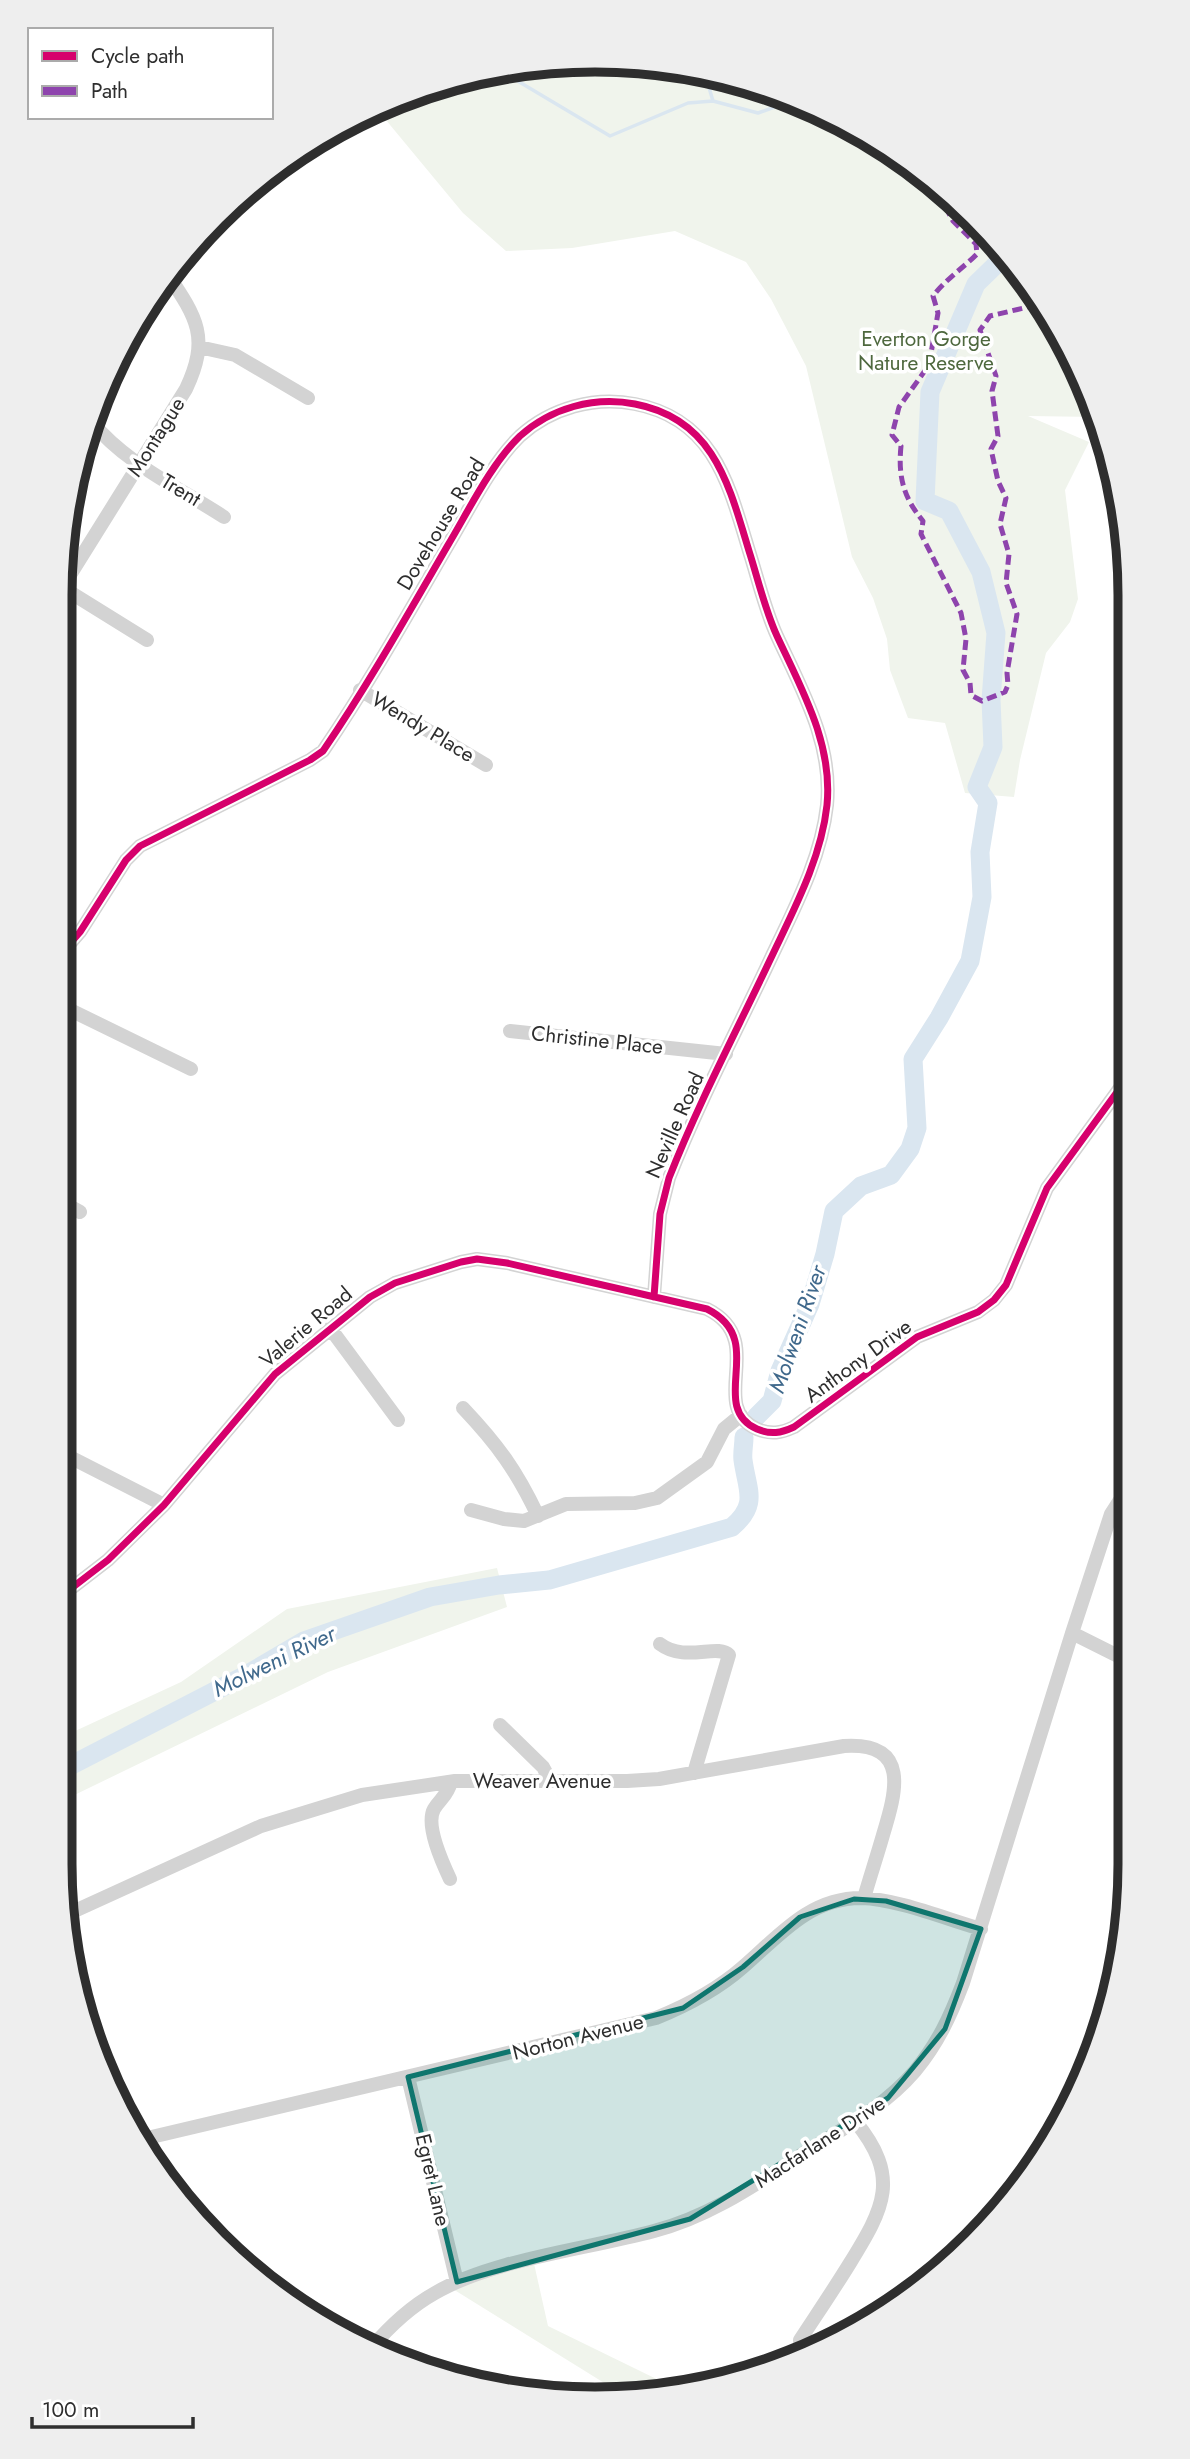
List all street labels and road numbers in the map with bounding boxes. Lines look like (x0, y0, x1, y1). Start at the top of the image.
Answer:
street label: Montague (120, 391, 192, 482)
street label: Dovehouse Road (390, 452, 492, 596)
street label: Trent (155, 466, 207, 514)
street label: Wendy Place (366, 684, 480, 770)
street label: Christine Place (530, 1018, 665, 1062)
street label: Neville Road (638, 1067, 712, 1183)
street label: Valerie Road (253, 1279, 359, 1375)
street label: Anthony Drive (798, 1312, 918, 1410)
street label: Weaver Avenue (473, 1766, 611, 1796)
street label: Norton Avenue (509, 2006, 647, 2068)
street label: Macfarlane Drive (749, 2088, 891, 2195)
street label: Egret Lane (408, 2131, 458, 2229)

